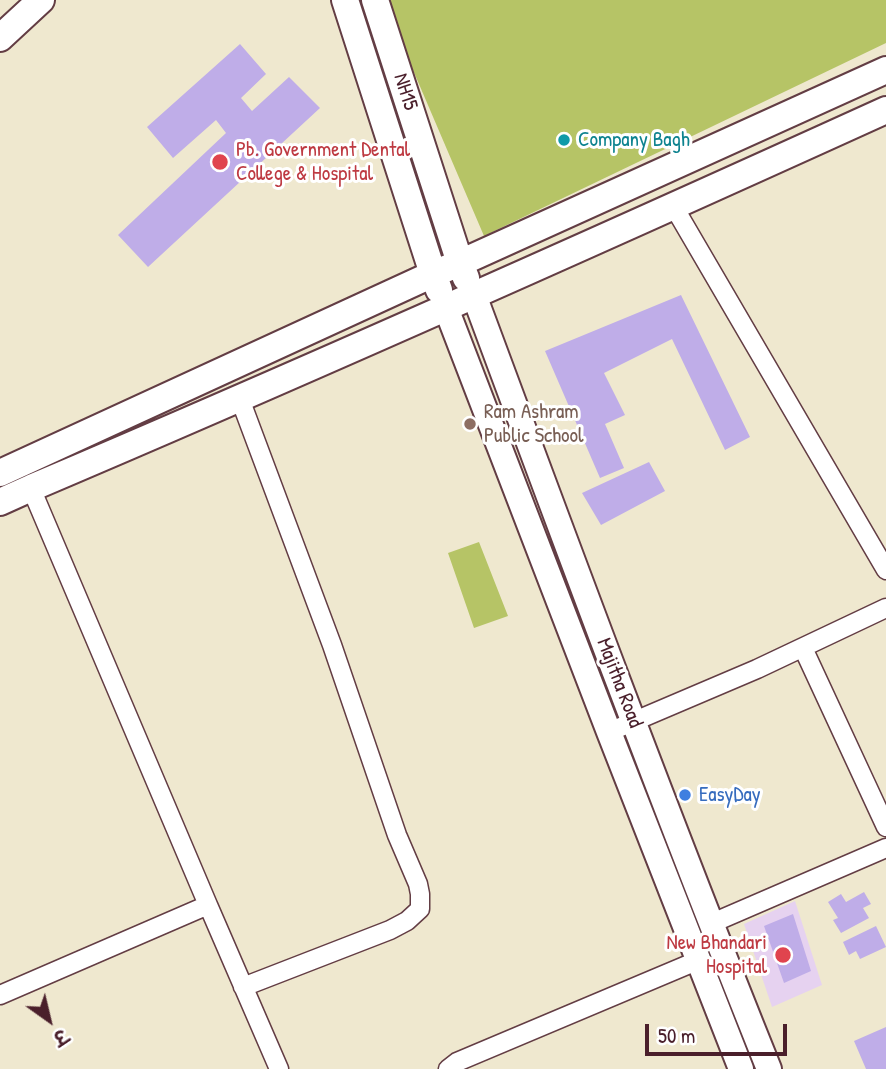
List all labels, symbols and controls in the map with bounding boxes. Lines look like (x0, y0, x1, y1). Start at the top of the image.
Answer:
street label: NH15 (387, 70, 423, 114)
place label: Company Bagh (578, 127, 690, 153)
marker: Company Bagh (556, 132, 572, 148)
place label: Pb. Government Dental College & Hospital (236, 137, 410, 187)
marker: Pb. Government Dental College & Hospital (210, 152, 230, 172)
place label: Ram Ashram Public School (484, 399, 584, 449)
marker: Ram Ashram Public School (462, 416, 478, 432)
street label: Majitha Road (590, 635, 648, 731)
place label: EasyDay (699, 782, 761, 808)
marker: EasyDay (677, 787, 693, 803)
place label: New Bhandari Hospital (667, 930, 767, 980)
marker: New Bhandari Hospital (773, 945, 793, 965)
north arrow (14, 985, 84, 1055)
scale bar (648, 1010, 790, 1054)
text: 50 m (658, 1021, 695, 1050)
text: उ (48, 1023, 73, 1052)

